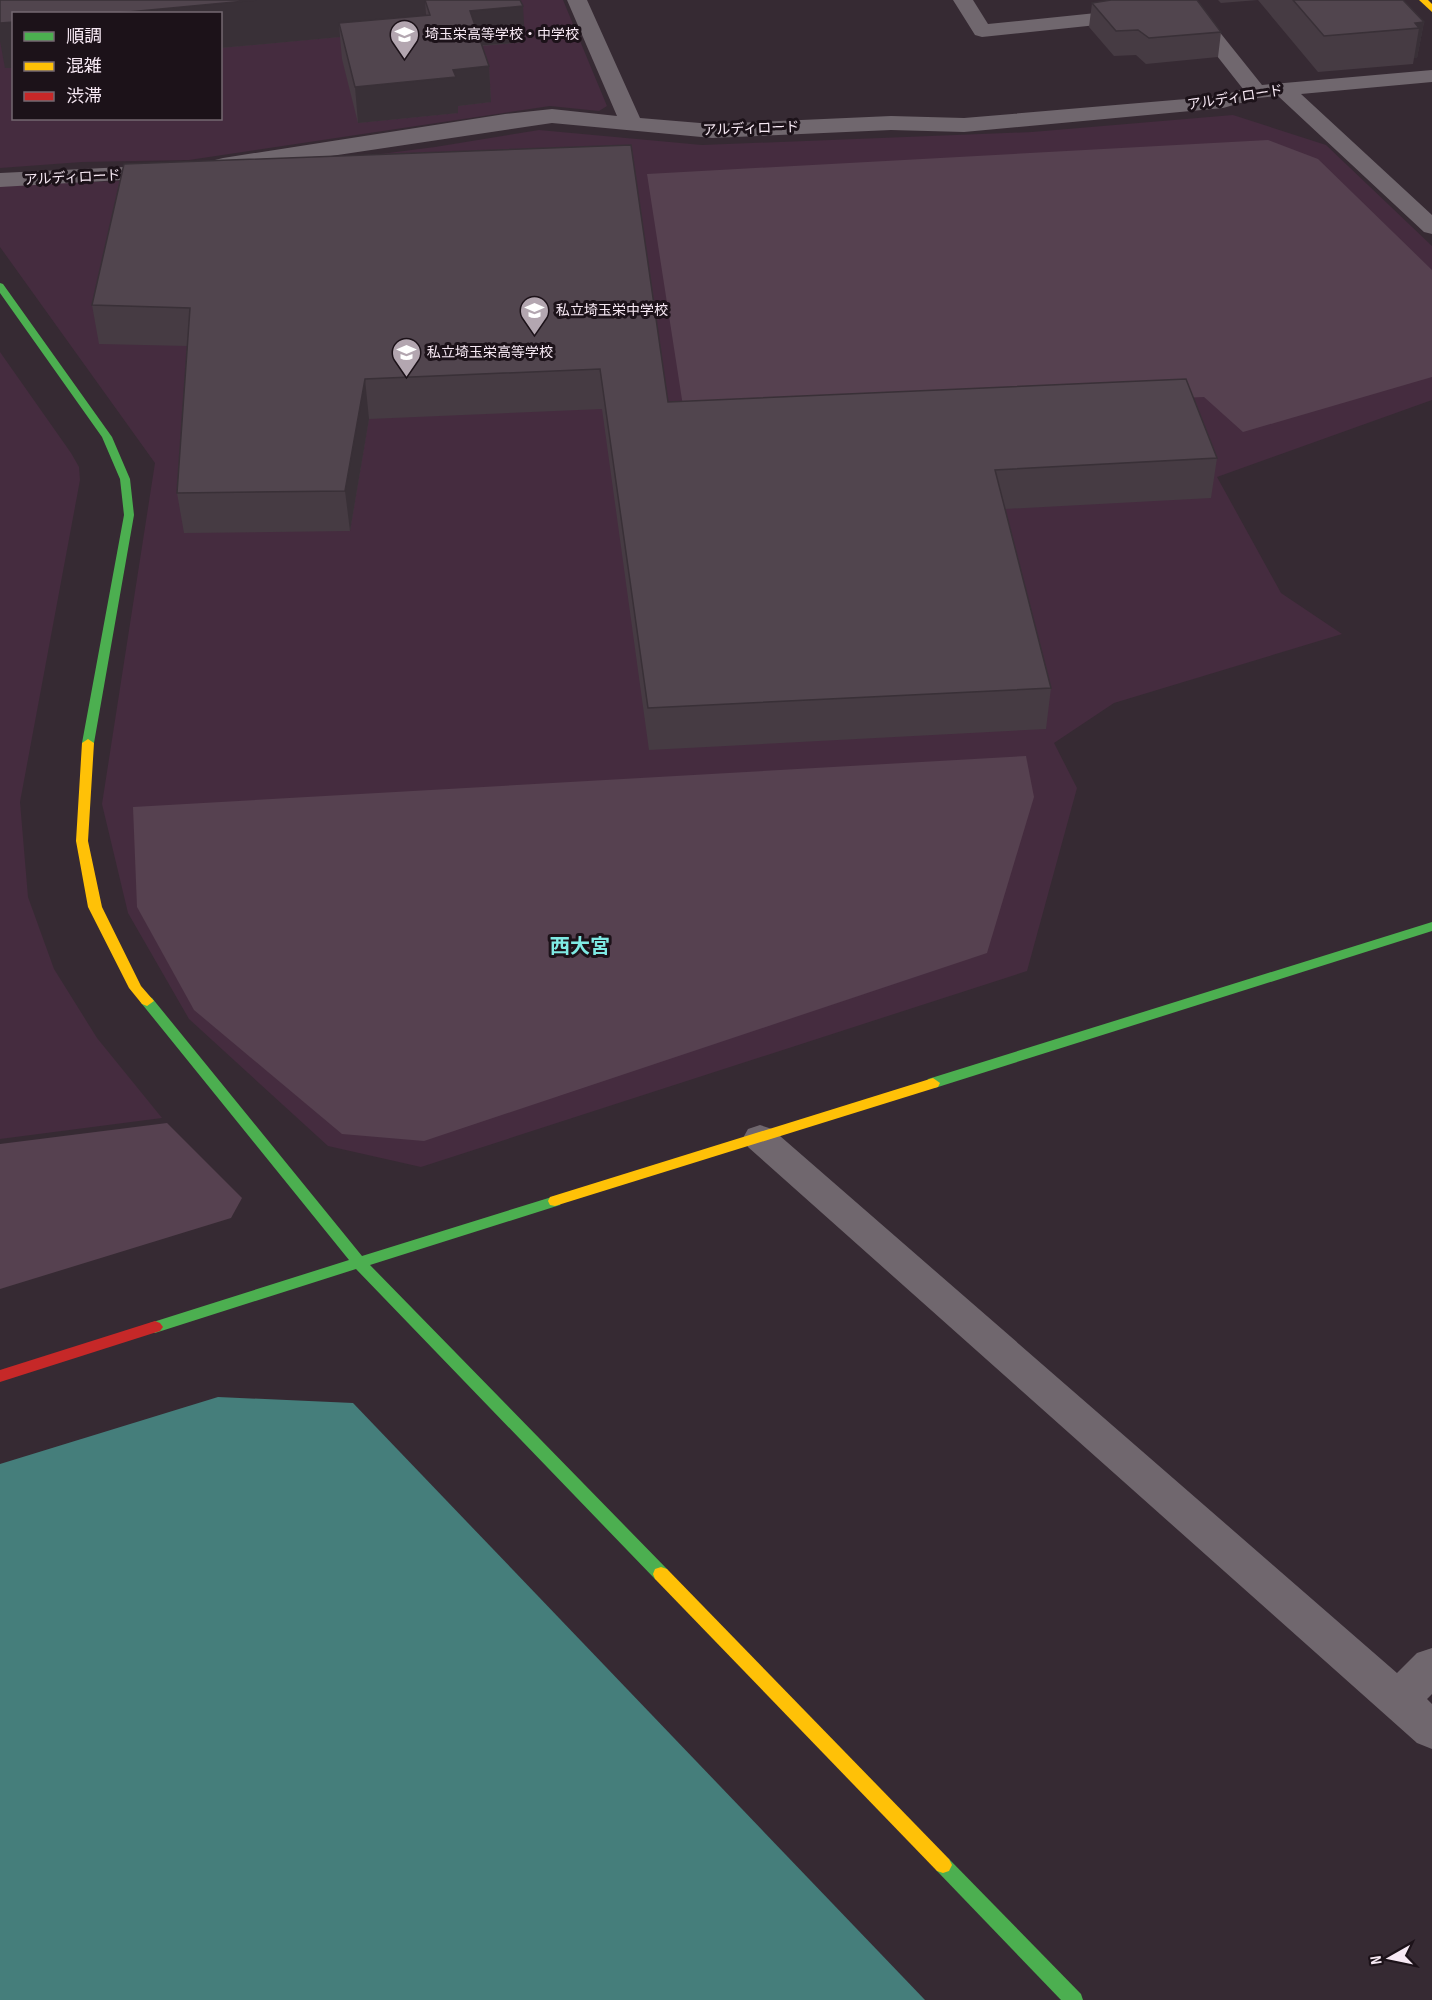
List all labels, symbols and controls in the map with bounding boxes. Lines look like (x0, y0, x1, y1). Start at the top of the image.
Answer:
legend (12, 12, 222, 120)
school or university icon: 埼玉栄高等学校・中学校 (388, 18, 420, 60)
text: 順調 (66, 26, 102, 47)
place label: 埼玉栄高等学校・中学校 (425, 26, 579, 43)
text: 混雑 (66, 56, 102, 77)
street label: アルディロード (1186, 82, 1284, 113)
text: 渋滞 (66, 86, 102, 107)
street label: アルディロード (702, 118, 800, 139)
street label: アルディロード (23, 166, 121, 189)
school or university icon: 私立埼玉栄中学校 (519, 294, 551, 336)
place label: 私立埼玉栄中学校 (556, 302, 668, 319)
school or university icon: 私立埼玉栄高等学校 (390, 336, 422, 378)
place label: 私立埼玉栄高等学校 (427, 344, 553, 361)
district label: 西大宮 (550, 935, 610, 959)
north arrow (1360, 1928, 1420, 1988)
text: N (1367, 1954, 1387, 1966)

